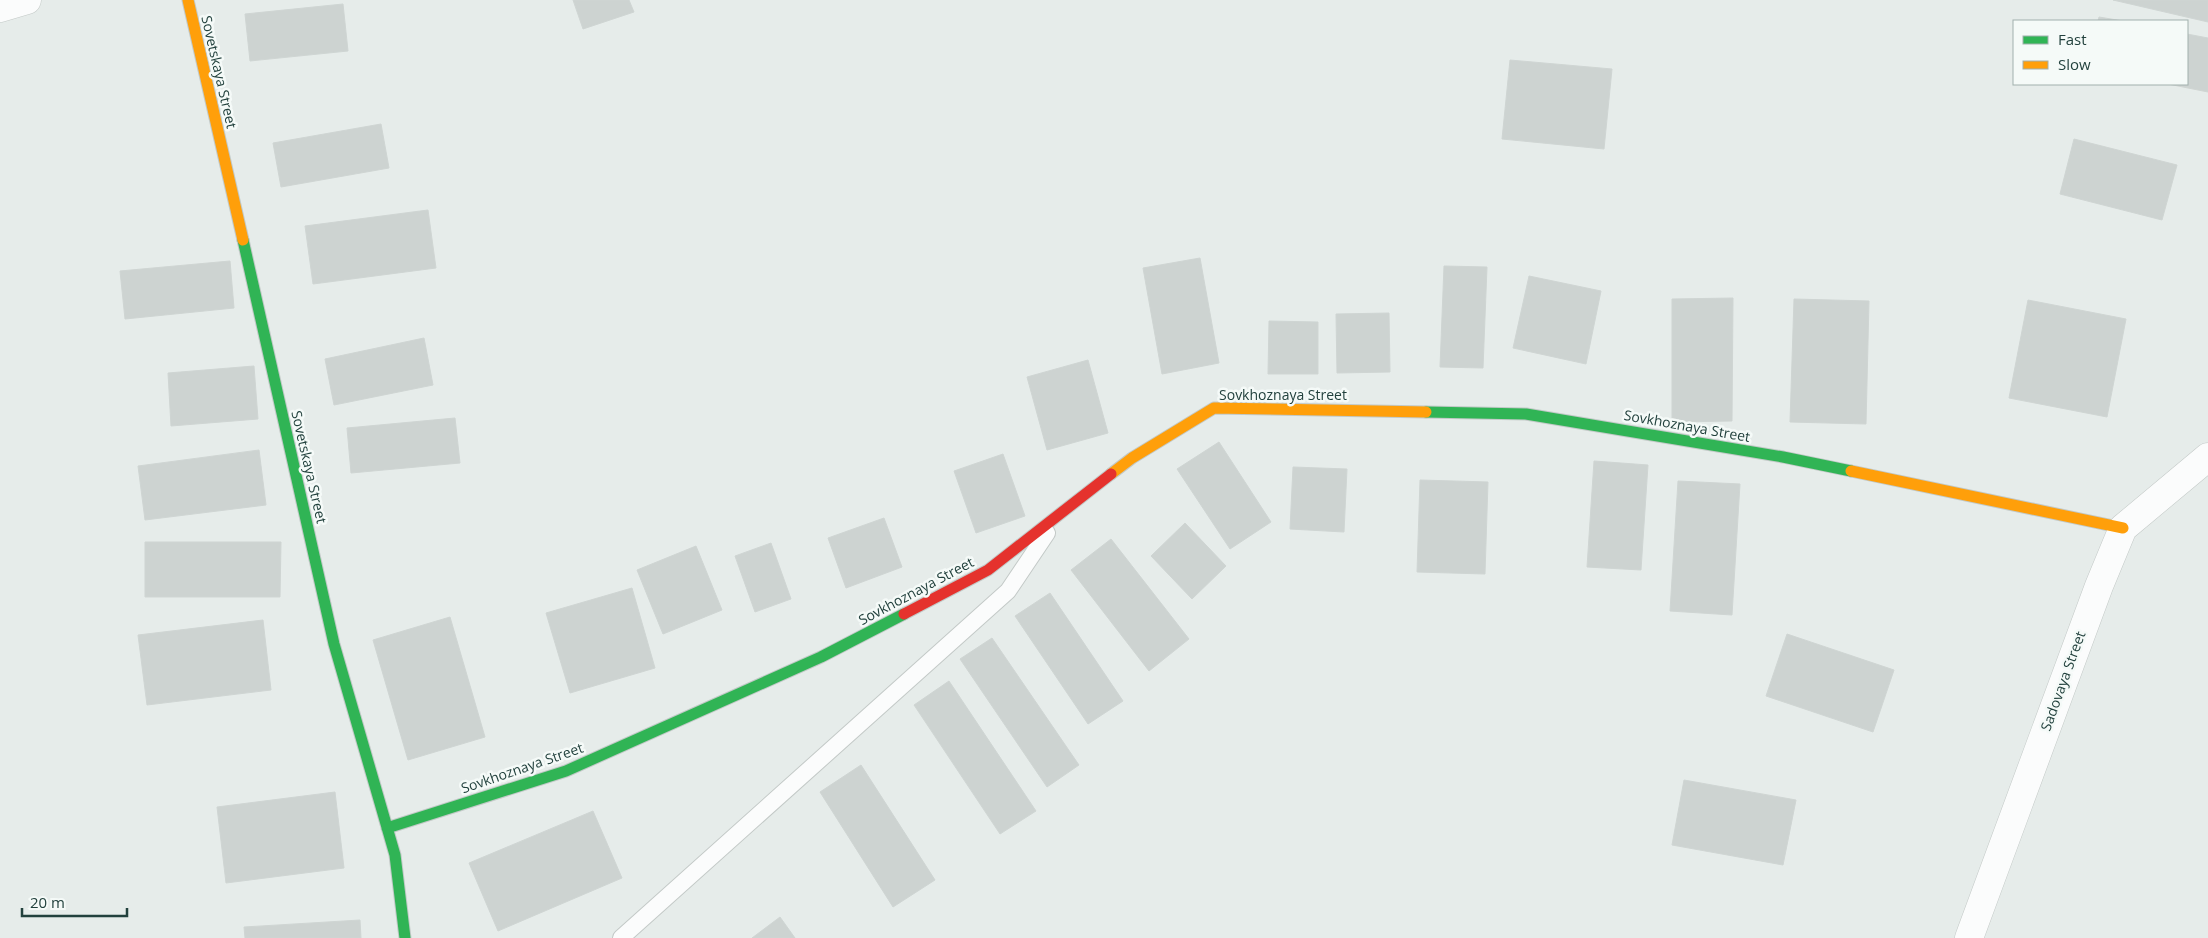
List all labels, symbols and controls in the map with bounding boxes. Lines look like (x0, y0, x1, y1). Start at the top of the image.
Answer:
street label: Sovetskaya Street (197, 14, 242, 130)
legend (2013, 20, 2188, 85)
text: Fast (2058, 29, 2087, 49)
text: Slow (2058, 54, 2091, 74)
street label: Sovkhoznaya Street (1219, 385, 1347, 404)
street label: Sovkhoznaya Street (1622, 405, 1752, 446)
street label: Sovetskaya Street (287, 409, 332, 525)
street label: Sovkhoznaya Street (855, 552, 977, 629)
street label: Sadovaya Street (2036, 628, 2089, 733)
street label: Sovkhoznaya Street (458, 738, 585, 797)
scale bar (22, 886, 128, 918)
text: 20 m (30, 892, 65, 912)

